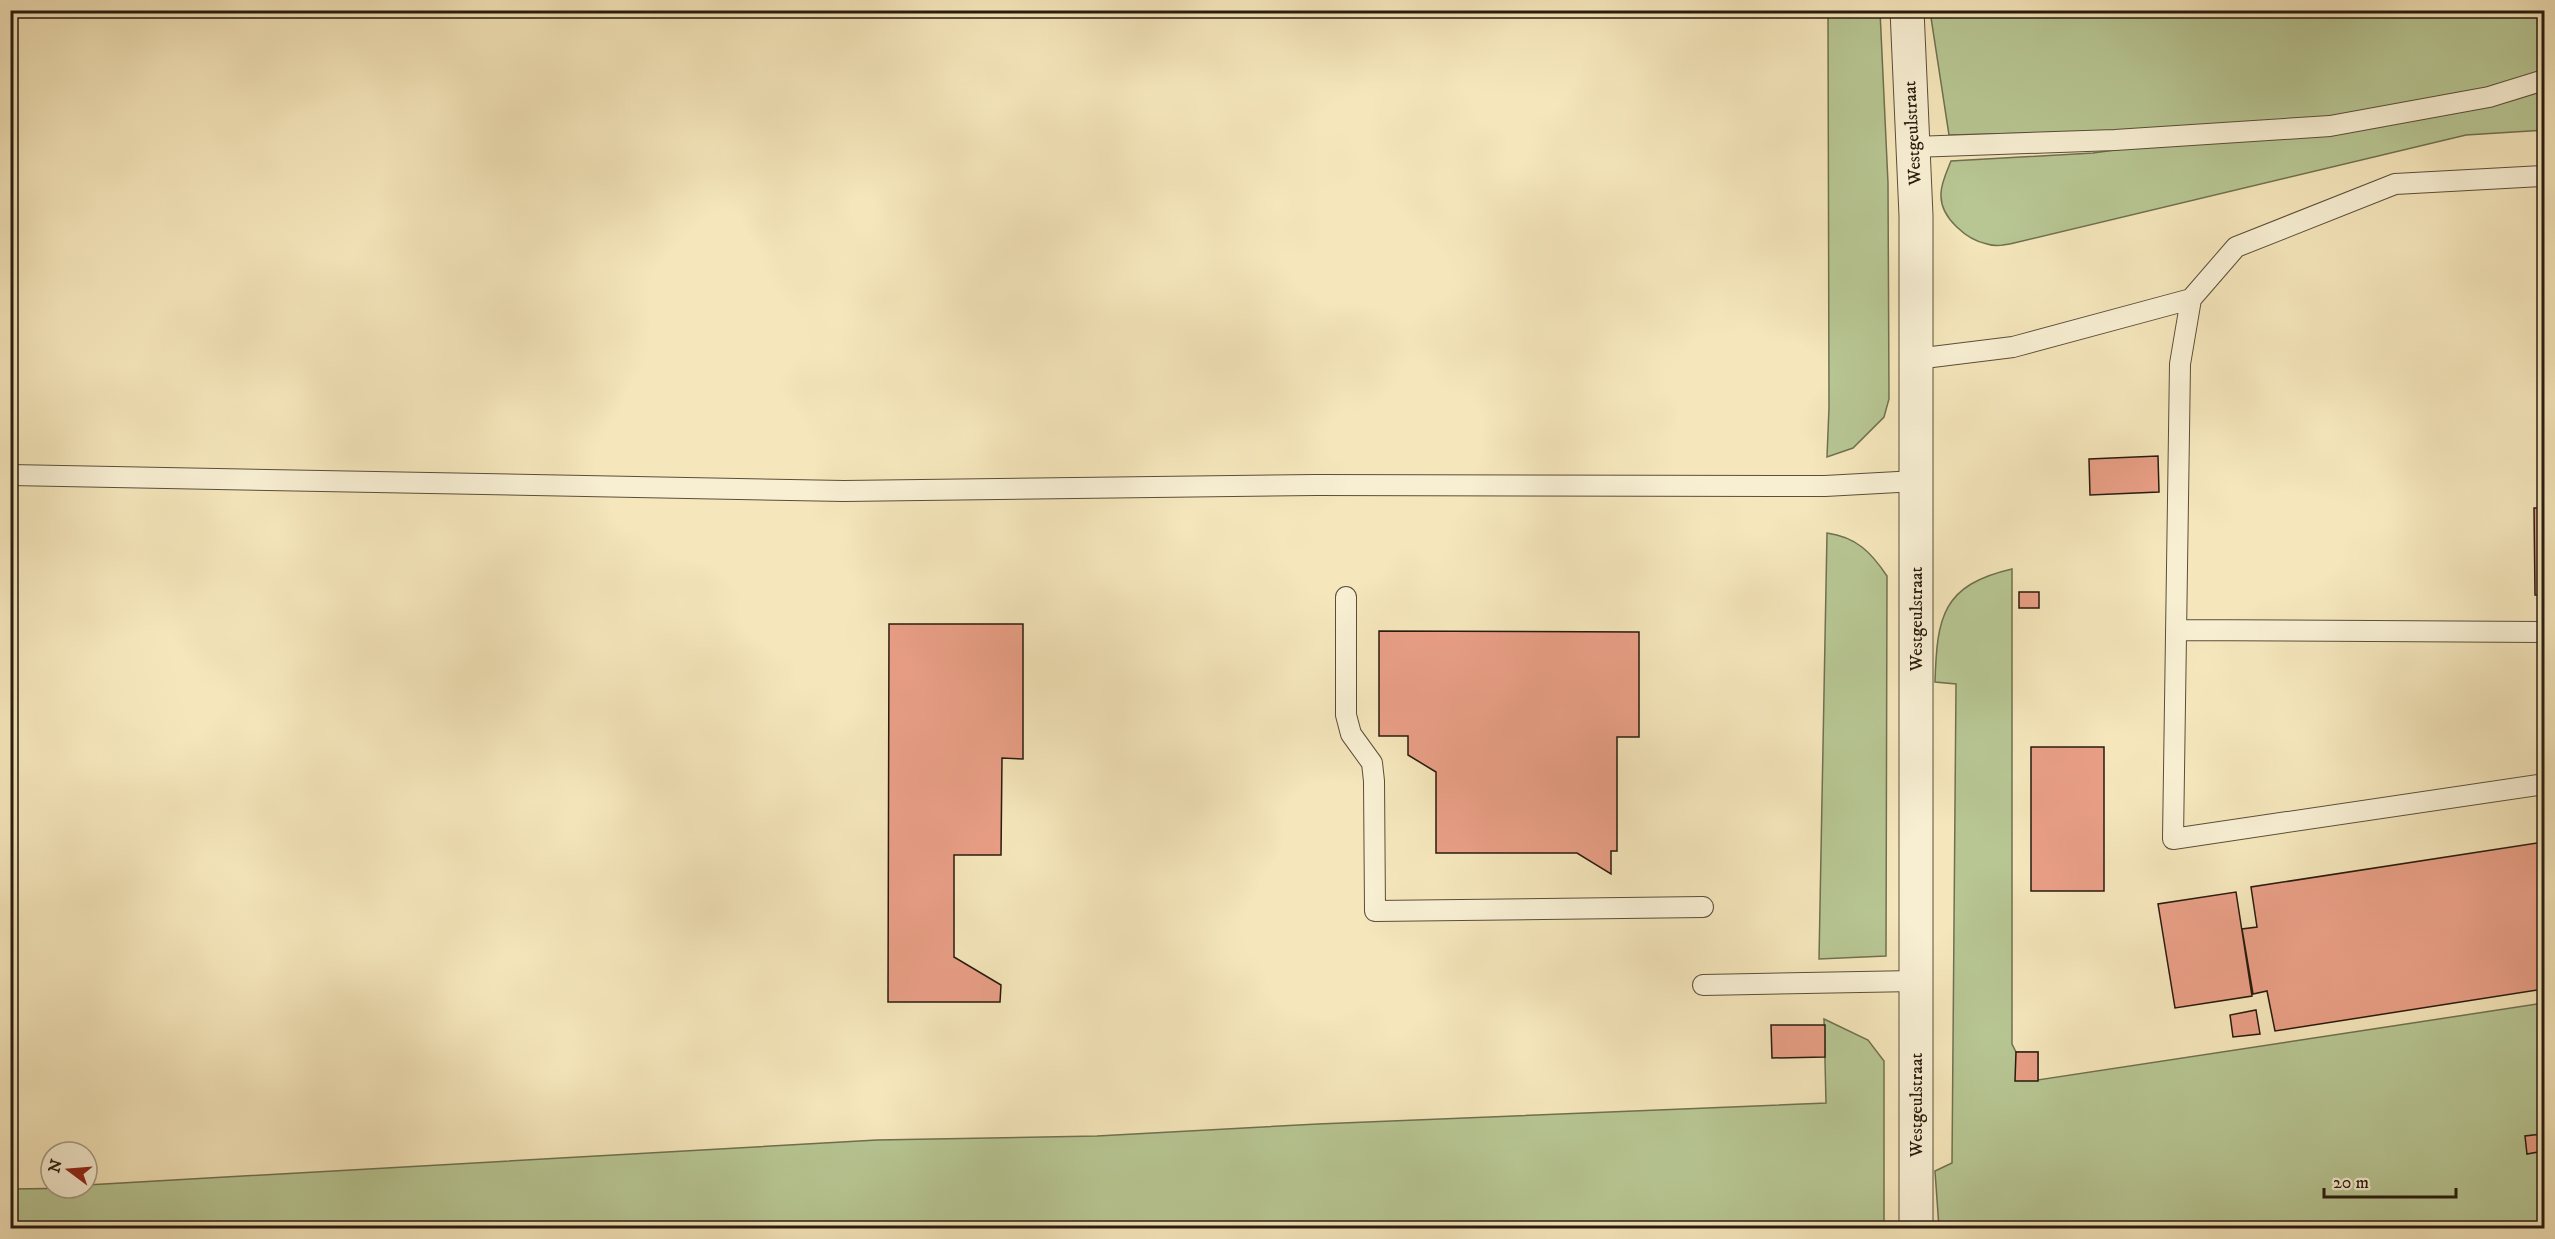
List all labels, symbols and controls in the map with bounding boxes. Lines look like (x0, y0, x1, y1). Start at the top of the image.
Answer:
street label: Westgeulstraat (1899, 80, 1927, 187)
street label: Westgeulstraat (1906, 566, 1928, 672)
street label: Westgeulstraat (1906, 1052, 1928, 1158)
north arrow (39, 1140, 99, 1200)
text: N (44, 1157, 67, 1175)
scale bar (2324, 1161, 2456, 1199)
text: 20 m (2333, 1172, 2369, 1194)

